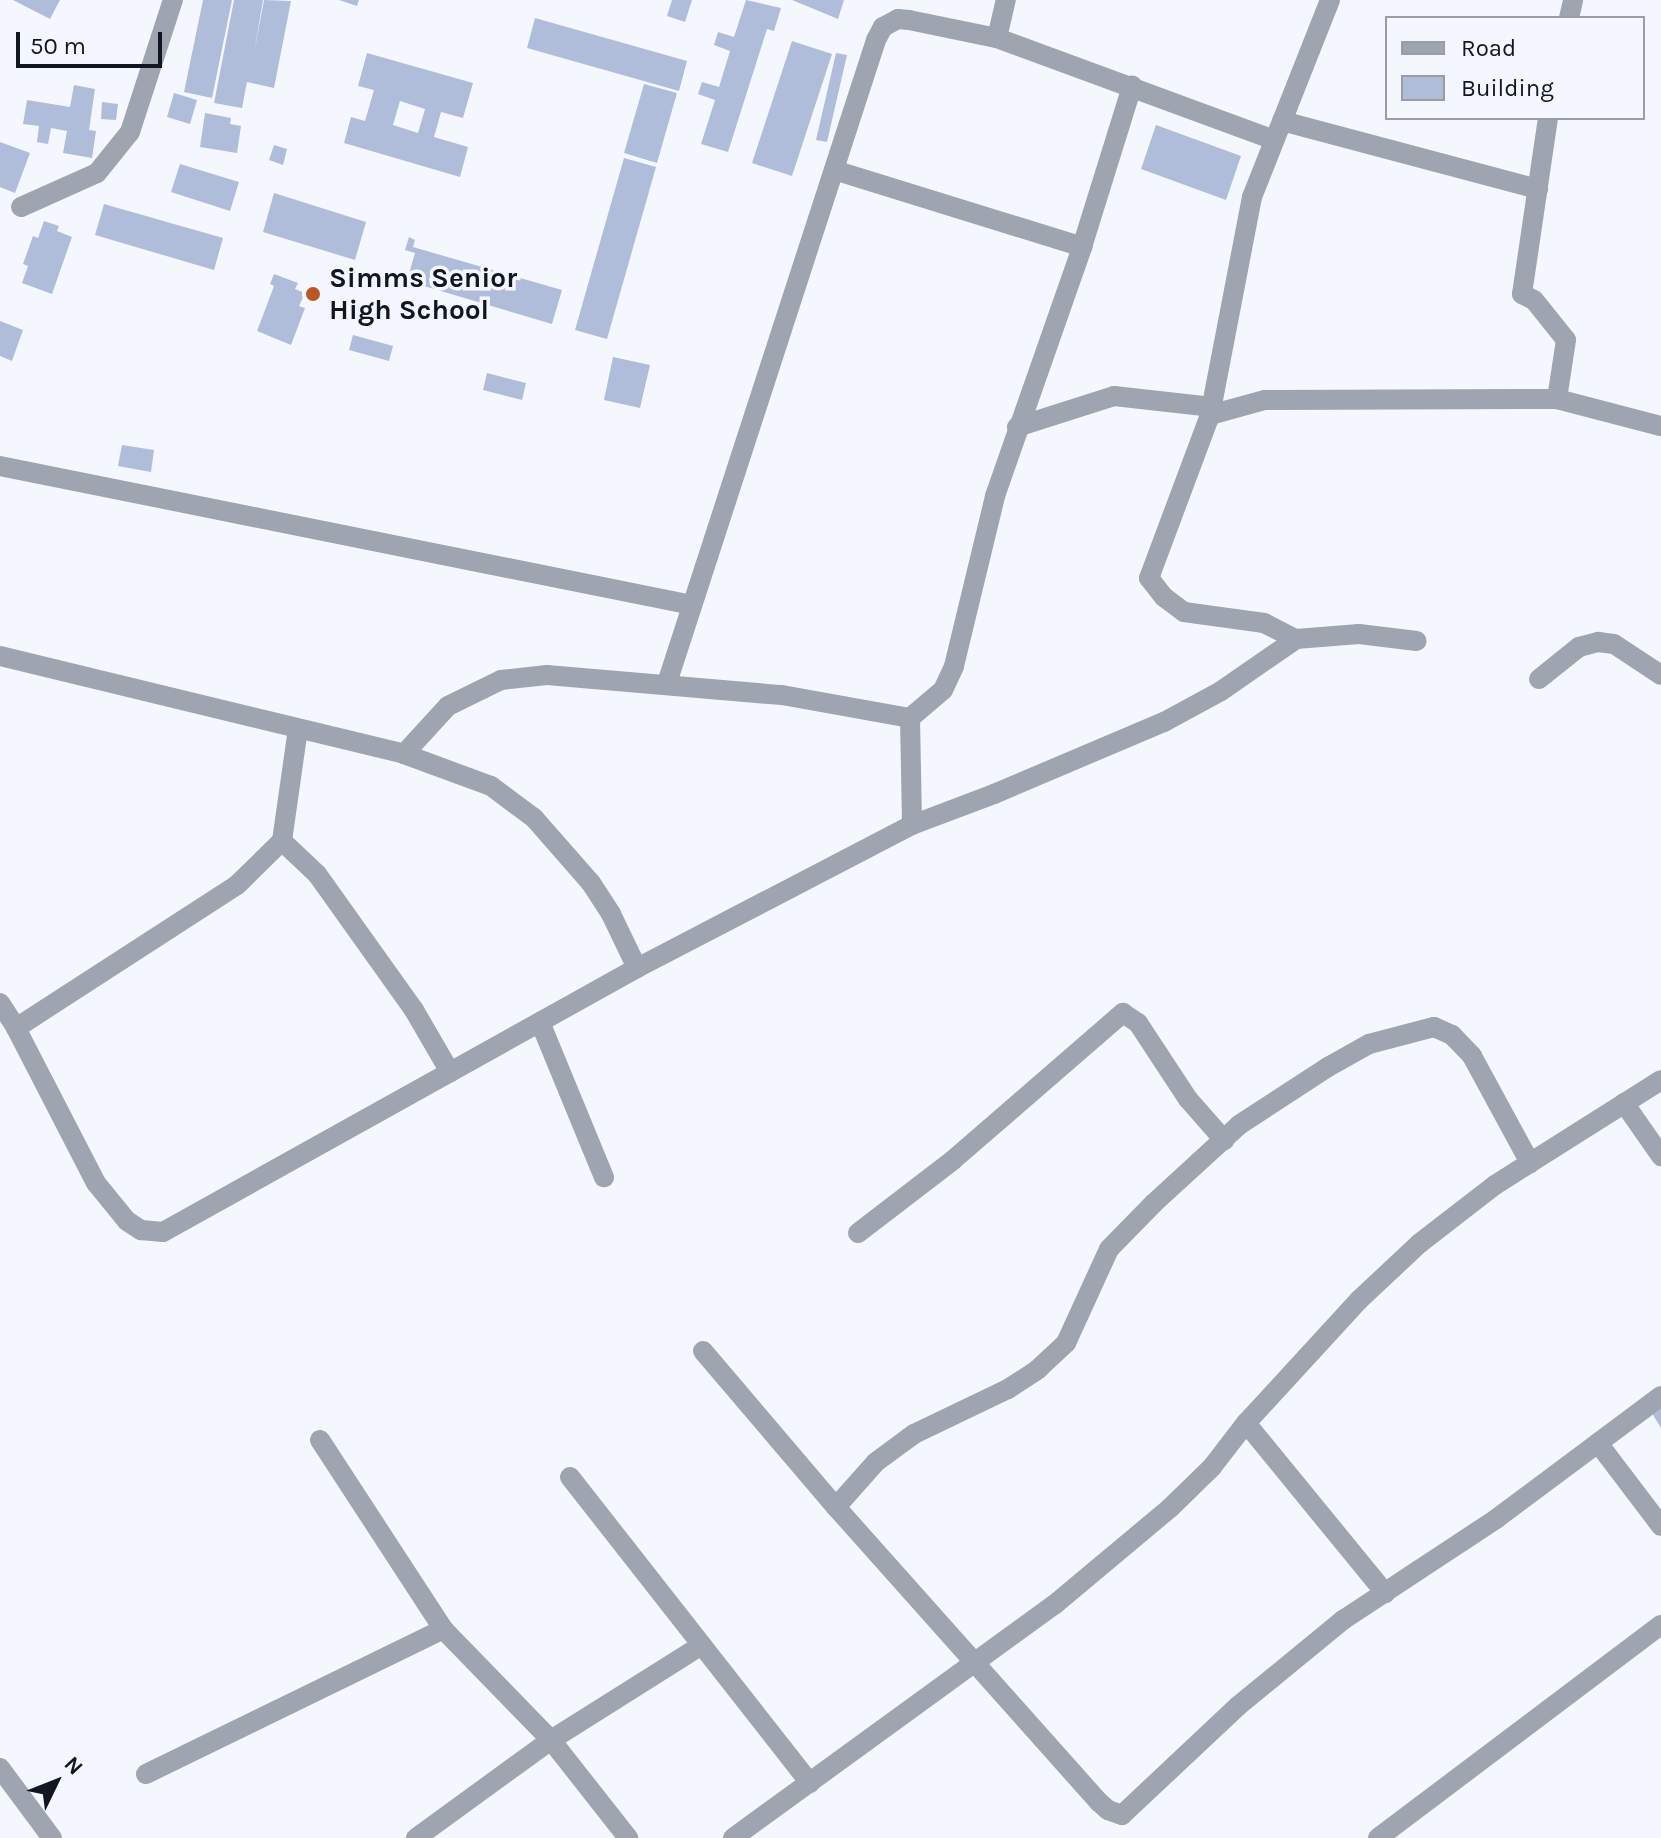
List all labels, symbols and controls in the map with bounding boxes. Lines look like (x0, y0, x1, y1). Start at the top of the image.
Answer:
scale bar (20, 16, 166, 66)
legend (1385, 16, 1645, 120)
text: 50 m (30, 32, 86, 60)
text: Road (1461, 34, 1516, 62)
text: Building (1461, 74, 1554, 102)
place label: Simms Senior High School (329, 261, 517, 327)
marker: Simms Senior High School (304, 285, 322, 303)
north arrow (16, 1742, 96, 1822)
text: N (59, 1751, 88, 1780)

